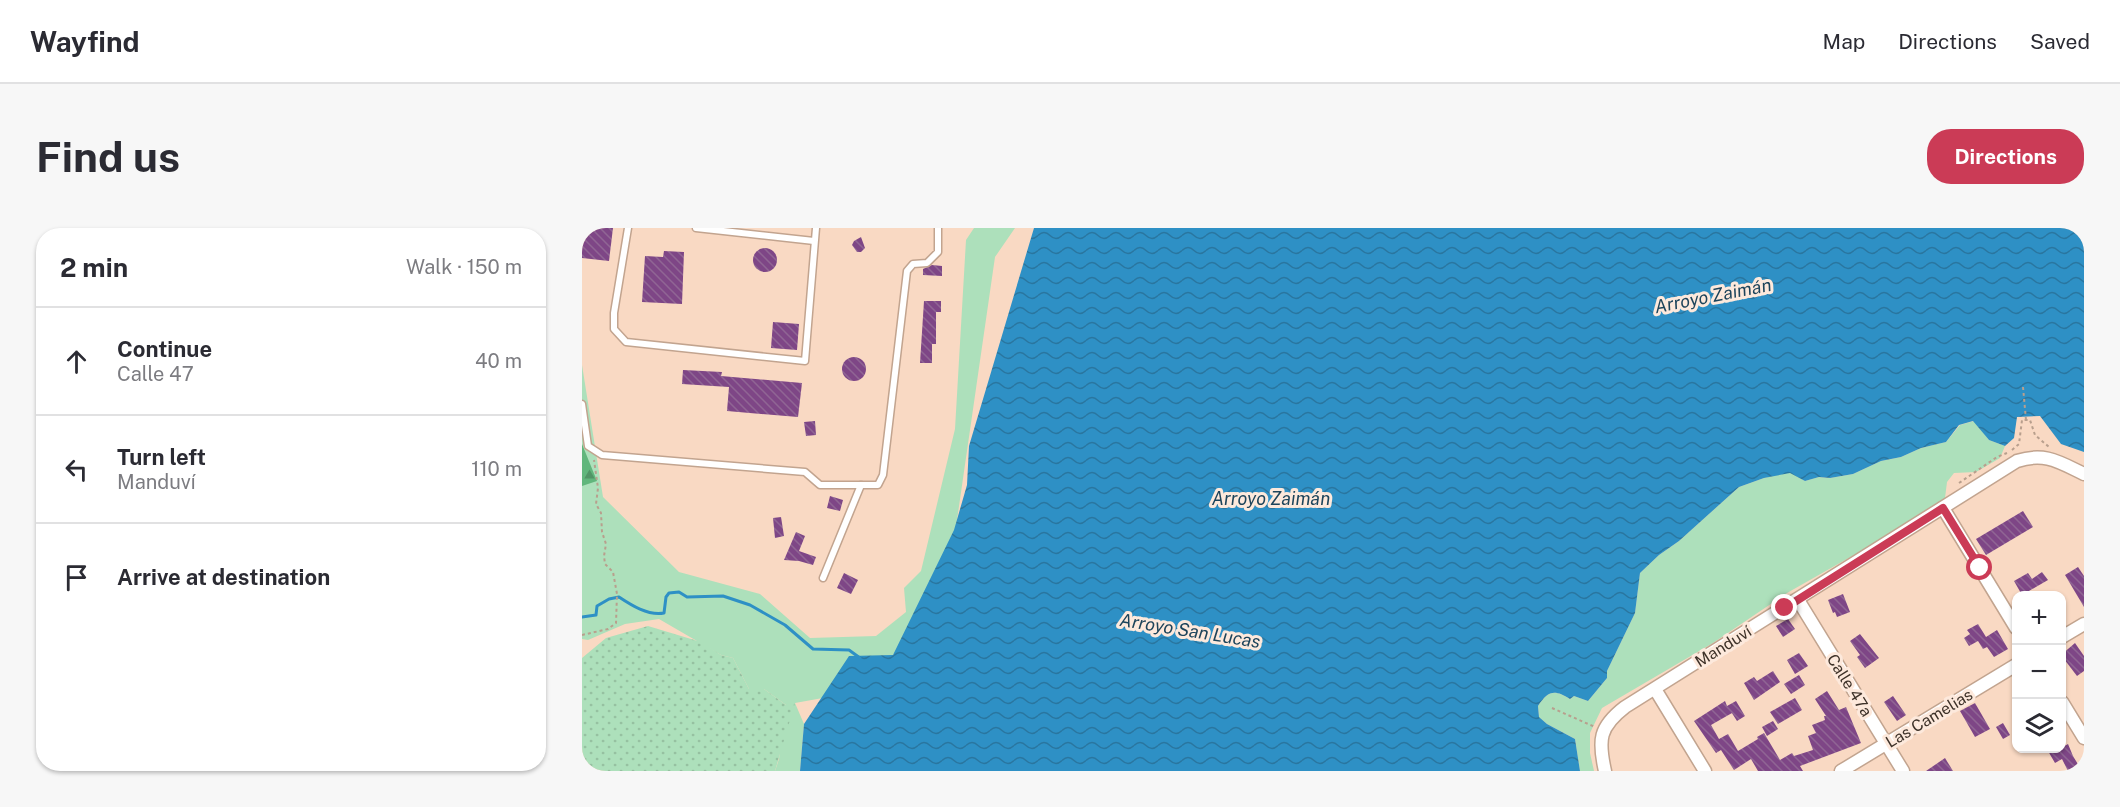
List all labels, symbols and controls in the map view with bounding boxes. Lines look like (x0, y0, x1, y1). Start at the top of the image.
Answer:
text: Wayfind (30, 25, 140, 58)
text: Map (1823, 29, 1865, 54)
text: Directions (1898, 29, 1997, 54)
text: Saved (2030, 29, 2090, 54)
button: Directions (1927, 129, 2084, 184)
text: Find us (36, 132, 180, 181)
text: 2 min (60, 252, 128, 283)
text: Walk · 150 m (406, 255, 522, 279)
water label: Arroyo Zaimán (1653, 274, 1773, 317)
text: Continue (117, 336, 212, 362)
icon: ahead (60, 345, 93, 378)
text: 40 m (475, 349, 522, 373)
text: Calle 47 (117, 362, 194, 386)
text: Turn left (117, 444, 206, 470)
icon: left (60, 453, 93, 486)
text: 110 m (471, 457, 522, 481)
text: Manduví (117, 470, 196, 494)
water label: Arroyo Zaimán (1212, 488, 1330, 509)
route start (1966, 554, 1992, 580)
icon: arrive (60, 561, 93, 594)
text: Arrive at destination (117, 564, 330, 590)
map controls (2012, 591, 2066, 753)
button: + (2012, 591, 2066, 645)
route end (1771, 594, 1797, 620)
water label: Arroyo San Lucas (1118, 609, 1262, 652)
street label: Manduví (1692, 621, 1756, 671)
button: − (2012, 645, 2066, 699)
street label: Calle 47a (1823, 650, 1876, 720)
street label: Las Camelias (1882, 685, 1976, 752)
button: layers (2012, 699, 2066, 753)

